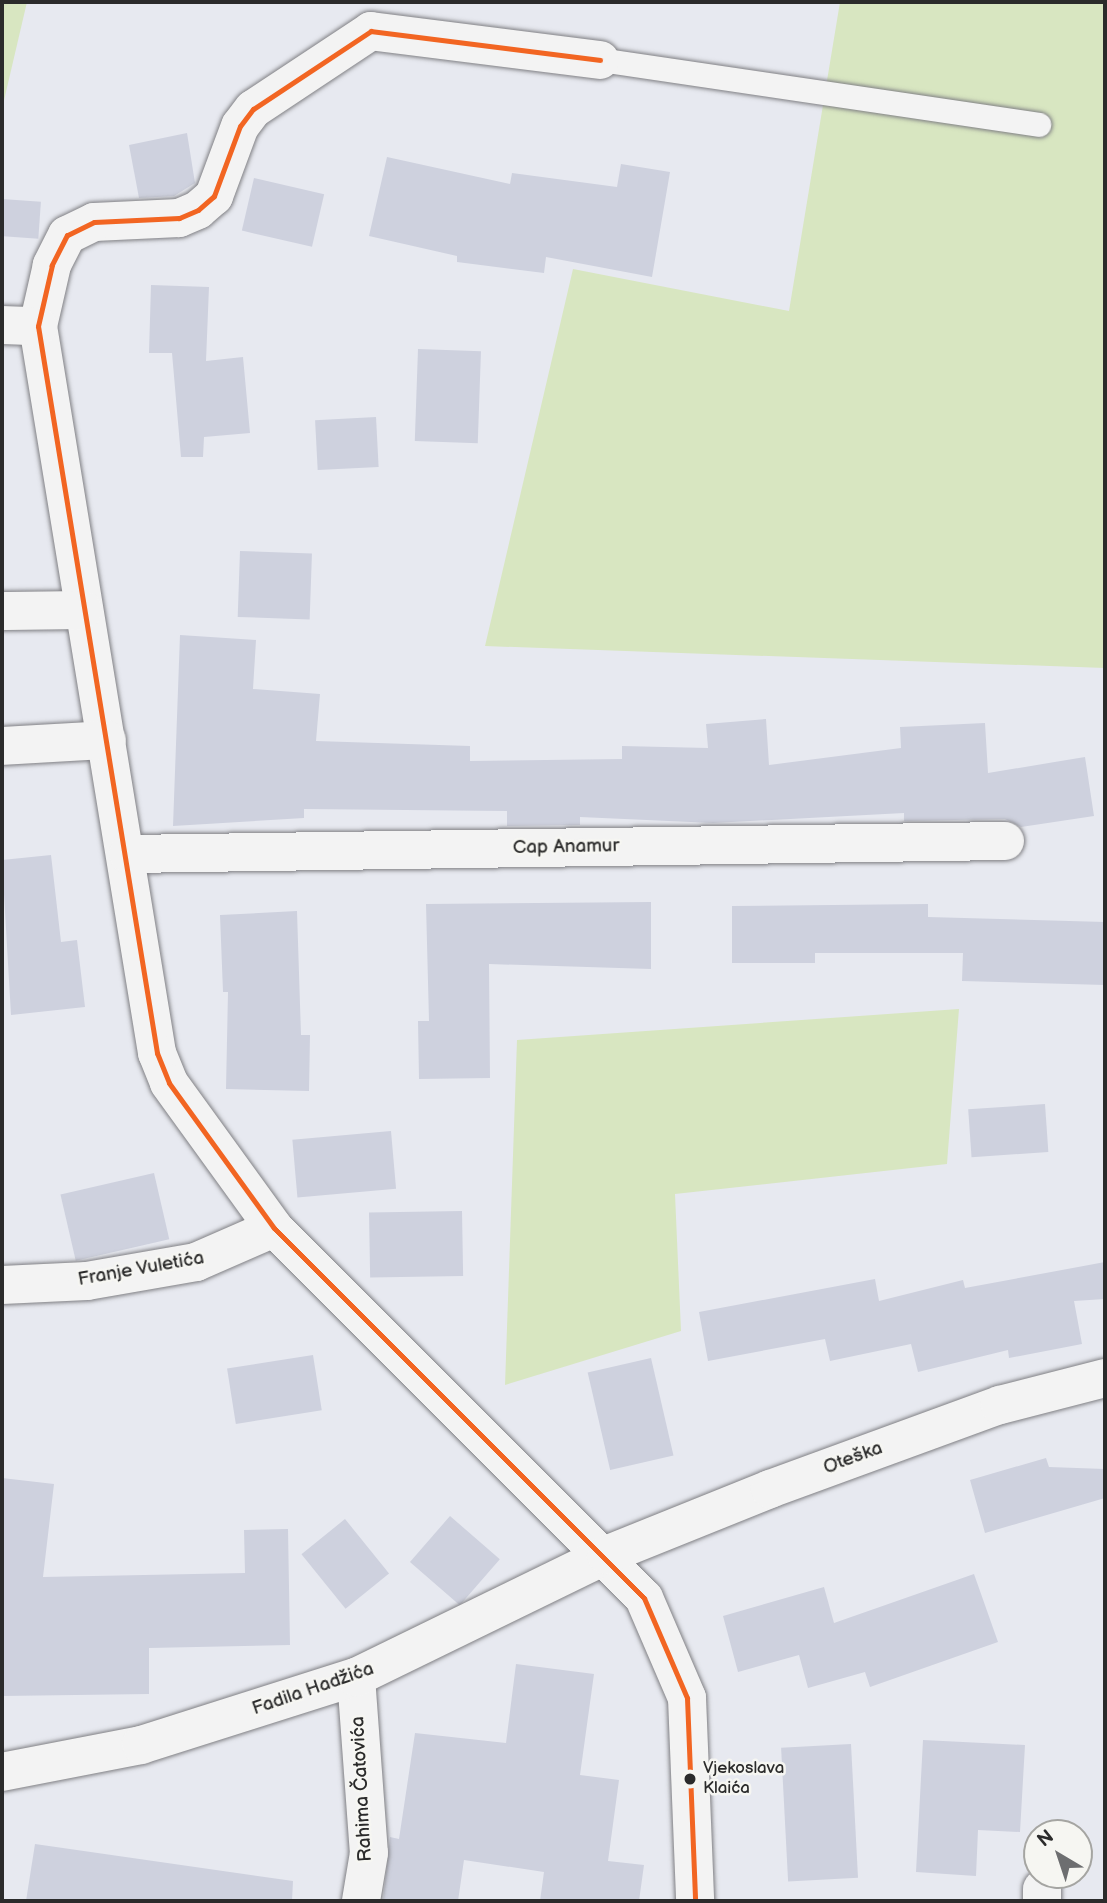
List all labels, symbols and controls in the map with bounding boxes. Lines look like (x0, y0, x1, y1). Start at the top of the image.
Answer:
street label: Cap Anamur (513, 835, 619, 859)
street label: Franje Vuletića (76, 1247, 206, 1291)
street label: Oteška (820, 1437, 886, 1479)
street label: Fadila Hadžića (249, 1658, 377, 1720)
street label: Rahima Čatovića (347, 1716, 377, 1862)
place label: Vjekoslava Klaića (703, 1759, 784, 1799)
marker: Vjekoslava Klaića (683, 1772, 697, 1786)
north arrow (1023, 1819, 1093, 1889)
text: N (1033, 1825, 1059, 1852)

